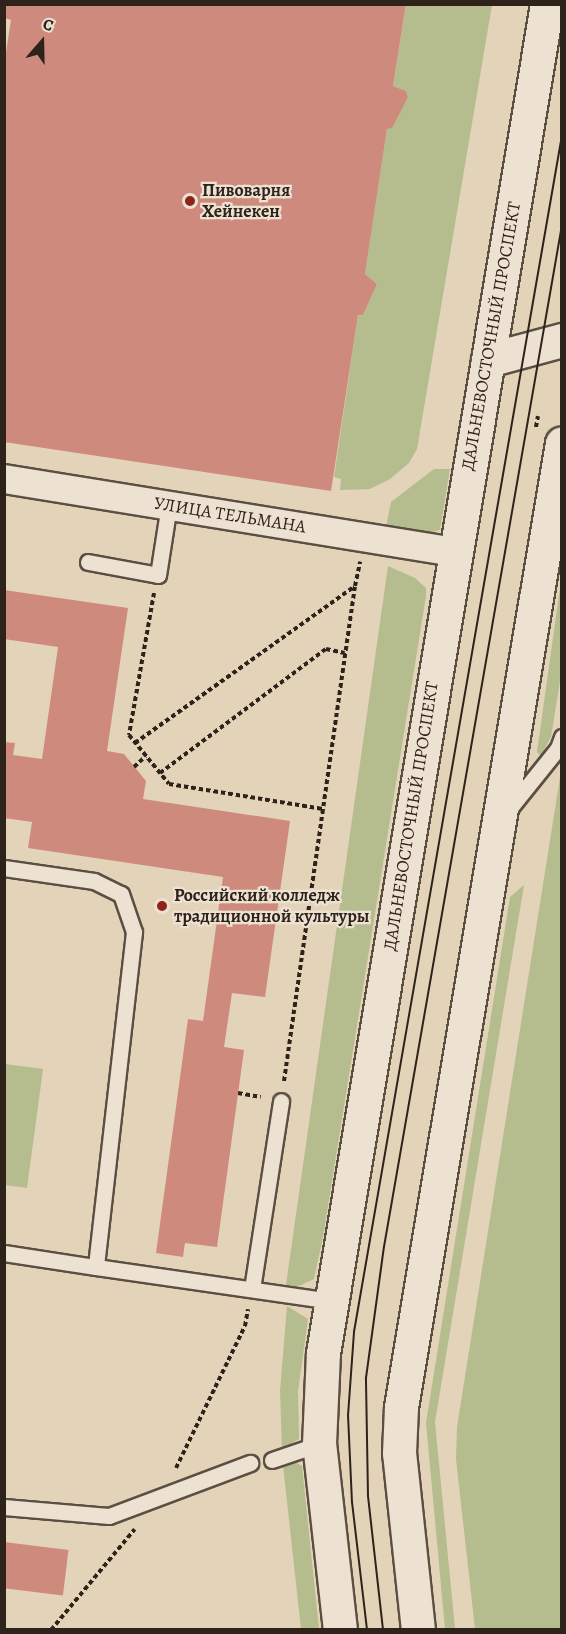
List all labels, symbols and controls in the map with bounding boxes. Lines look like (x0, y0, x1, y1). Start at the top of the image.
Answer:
north arrow (12, 12, 72, 72)
text: С (40, 13, 57, 37)
place label: Пивоварня Хейнекен (202, 180, 290, 222)
marker: Пивоварня Хейнекен (183, 194, 197, 208)
street label: ДАЛЬНЕВОСТОЧНЫЙ ПРОСПЕКТ (457, 200, 525, 472)
street label: УЛИЦА ТЕЛЬМАНА (152, 492, 308, 538)
street label: ДАЛЬНЕВОСТОЧНЫЙ ПРОСПЕКТ (379, 680, 443, 952)
place label: Российский колледж традиционной культуры (174, 885, 370, 928)
marker: Российский колледж традиционной культуры (155, 899, 169, 913)

